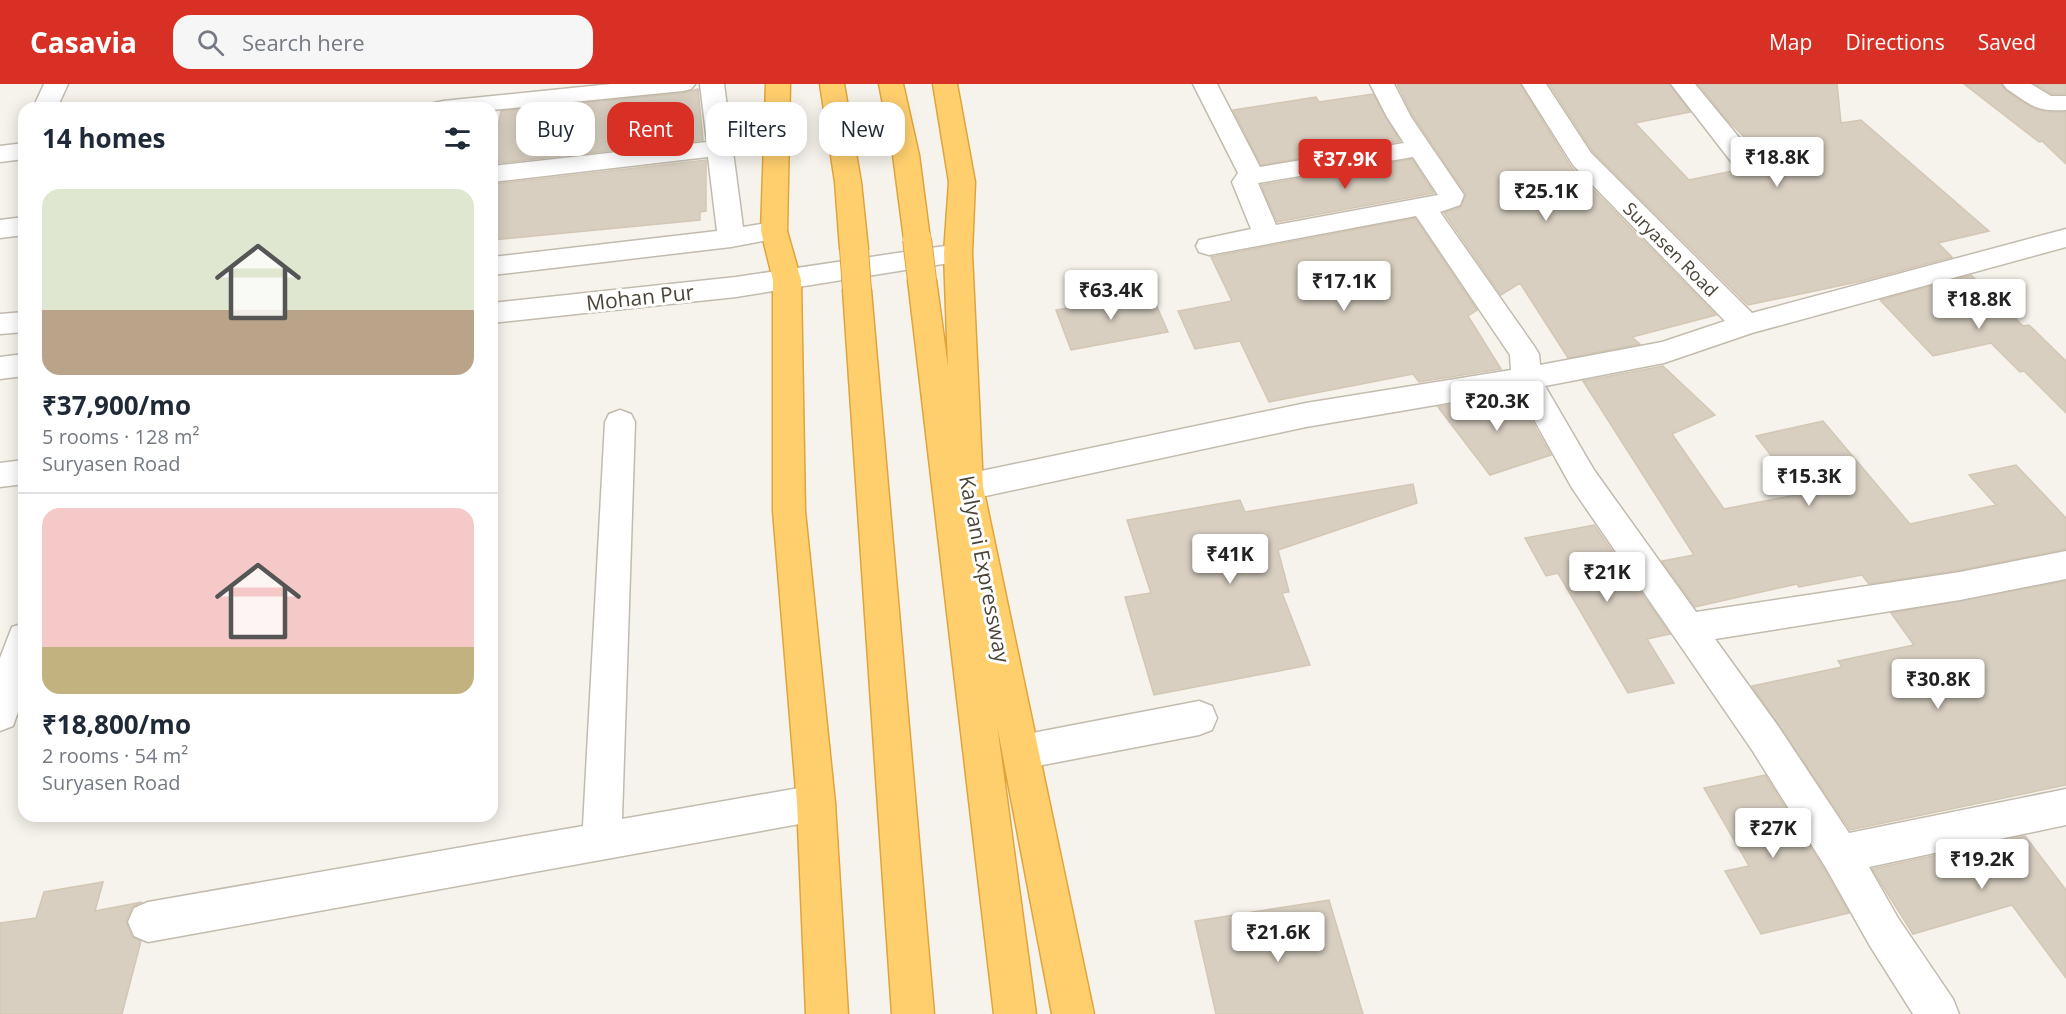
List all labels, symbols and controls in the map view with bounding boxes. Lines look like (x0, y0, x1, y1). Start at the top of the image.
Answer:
search box (173, 15, 593, 69)
text: Casavia (30, 23, 137, 61)
icon: search (194, 26, 227, 59)
text: Search here (242, 27, 365, 57)
text: Map (1769, 28, 1812, 56)
text: Directions (1845, 28, 1945, 56)
text: Saved (1978, 28, 2036, 56)
chip: Buy (516, 102, 595, 156)
chip: Rent (607, 102, 694, 156)
chip: Filters (706, 102, 807, 156)
chip: New (819, 102, 905, 156)
text: 14 homes (42, 120, 166, 156)
icon: filters (441, 122, 474, 155)
pin: ₹18.8K (1728, 137, 1826, 188)
pin: ₹37.9K (1296, 139, 1394, 190)
text: ₹18.8K (1745, 143, 1809, 170)
text: ₹37.9K (1313, 145, 1377, 172)
pin: ₹25.1K (1497, 171, 1595, 222)
text: ₹25.1K (1514, 177, 1578, 204)
street label: Suryasen Road (1618, 196, 1724, 302)
icon: home (204, 228, 312, 336)
pin: ₹17.1K (1295, 261, 1393, 312)
text: ₹17.1K (1312, 267, 1376, 294)
pin: ₹63.4K (1062, 270, 1160, 321)
text: ₹63.4K (1079, 276, 1143, 303)
street label: Mohan Pur (585, 277, 696, 317)
pin: ₹18.8K (1930, 279, 2028, 330)
text: ₹18.8K (1947, 285, 2011, 312)
pin: ₹20.3K (1448, 381, 1546, 432)
text: ₹37,900/mo (42, 387, 191, 423)
text: ₹20.3K (1465, 387, 1529, 414)
text: 5 rooms · 128 m² (42, 423, 200, 450)
text: Suryasen Road (42, 450, 181, 477)
pin: ₹15.3K (1760, 456, 1858, 507)
text: ₹15.3K (1777, 462, 1841, 489)
street label: Kalyani Expressway (953, 473, 1017, 665)
pin: ₹41K (1194, 534, 1266, 585)
text: ₹41K (1206, 540, 1254, 567)
icon: home (204, 547, 312, 655)
pin: ₹21K (1571, 552, 1643, 603)
text: ₹21K (1583, 558, 1631, 585)
pin: ₹30.8K (1889, 659, 1987, 710)
text: ₹30.8K (1906, 665, 1970, 692)
text: ₹18,800/mo (42, 706, 191, 742)
text: 2 rooms · 54 m² (42, 742, 188, 769)
text: Suryasen Road (42, 769, 181, 796)
pin: ₹27K (1737, 808, 1809, 859)
text: ₹27K (1749, 814, 1797, 841)
pin: ₹19.2K (1933, 839, 2031, 890)
text: ₹19.2K (1950, 845, 2014, 872)
pin: ₹21.6K (1229, 912, 1327, 963)
text: ₹21.6K (1246, 918, 1310, 945)

